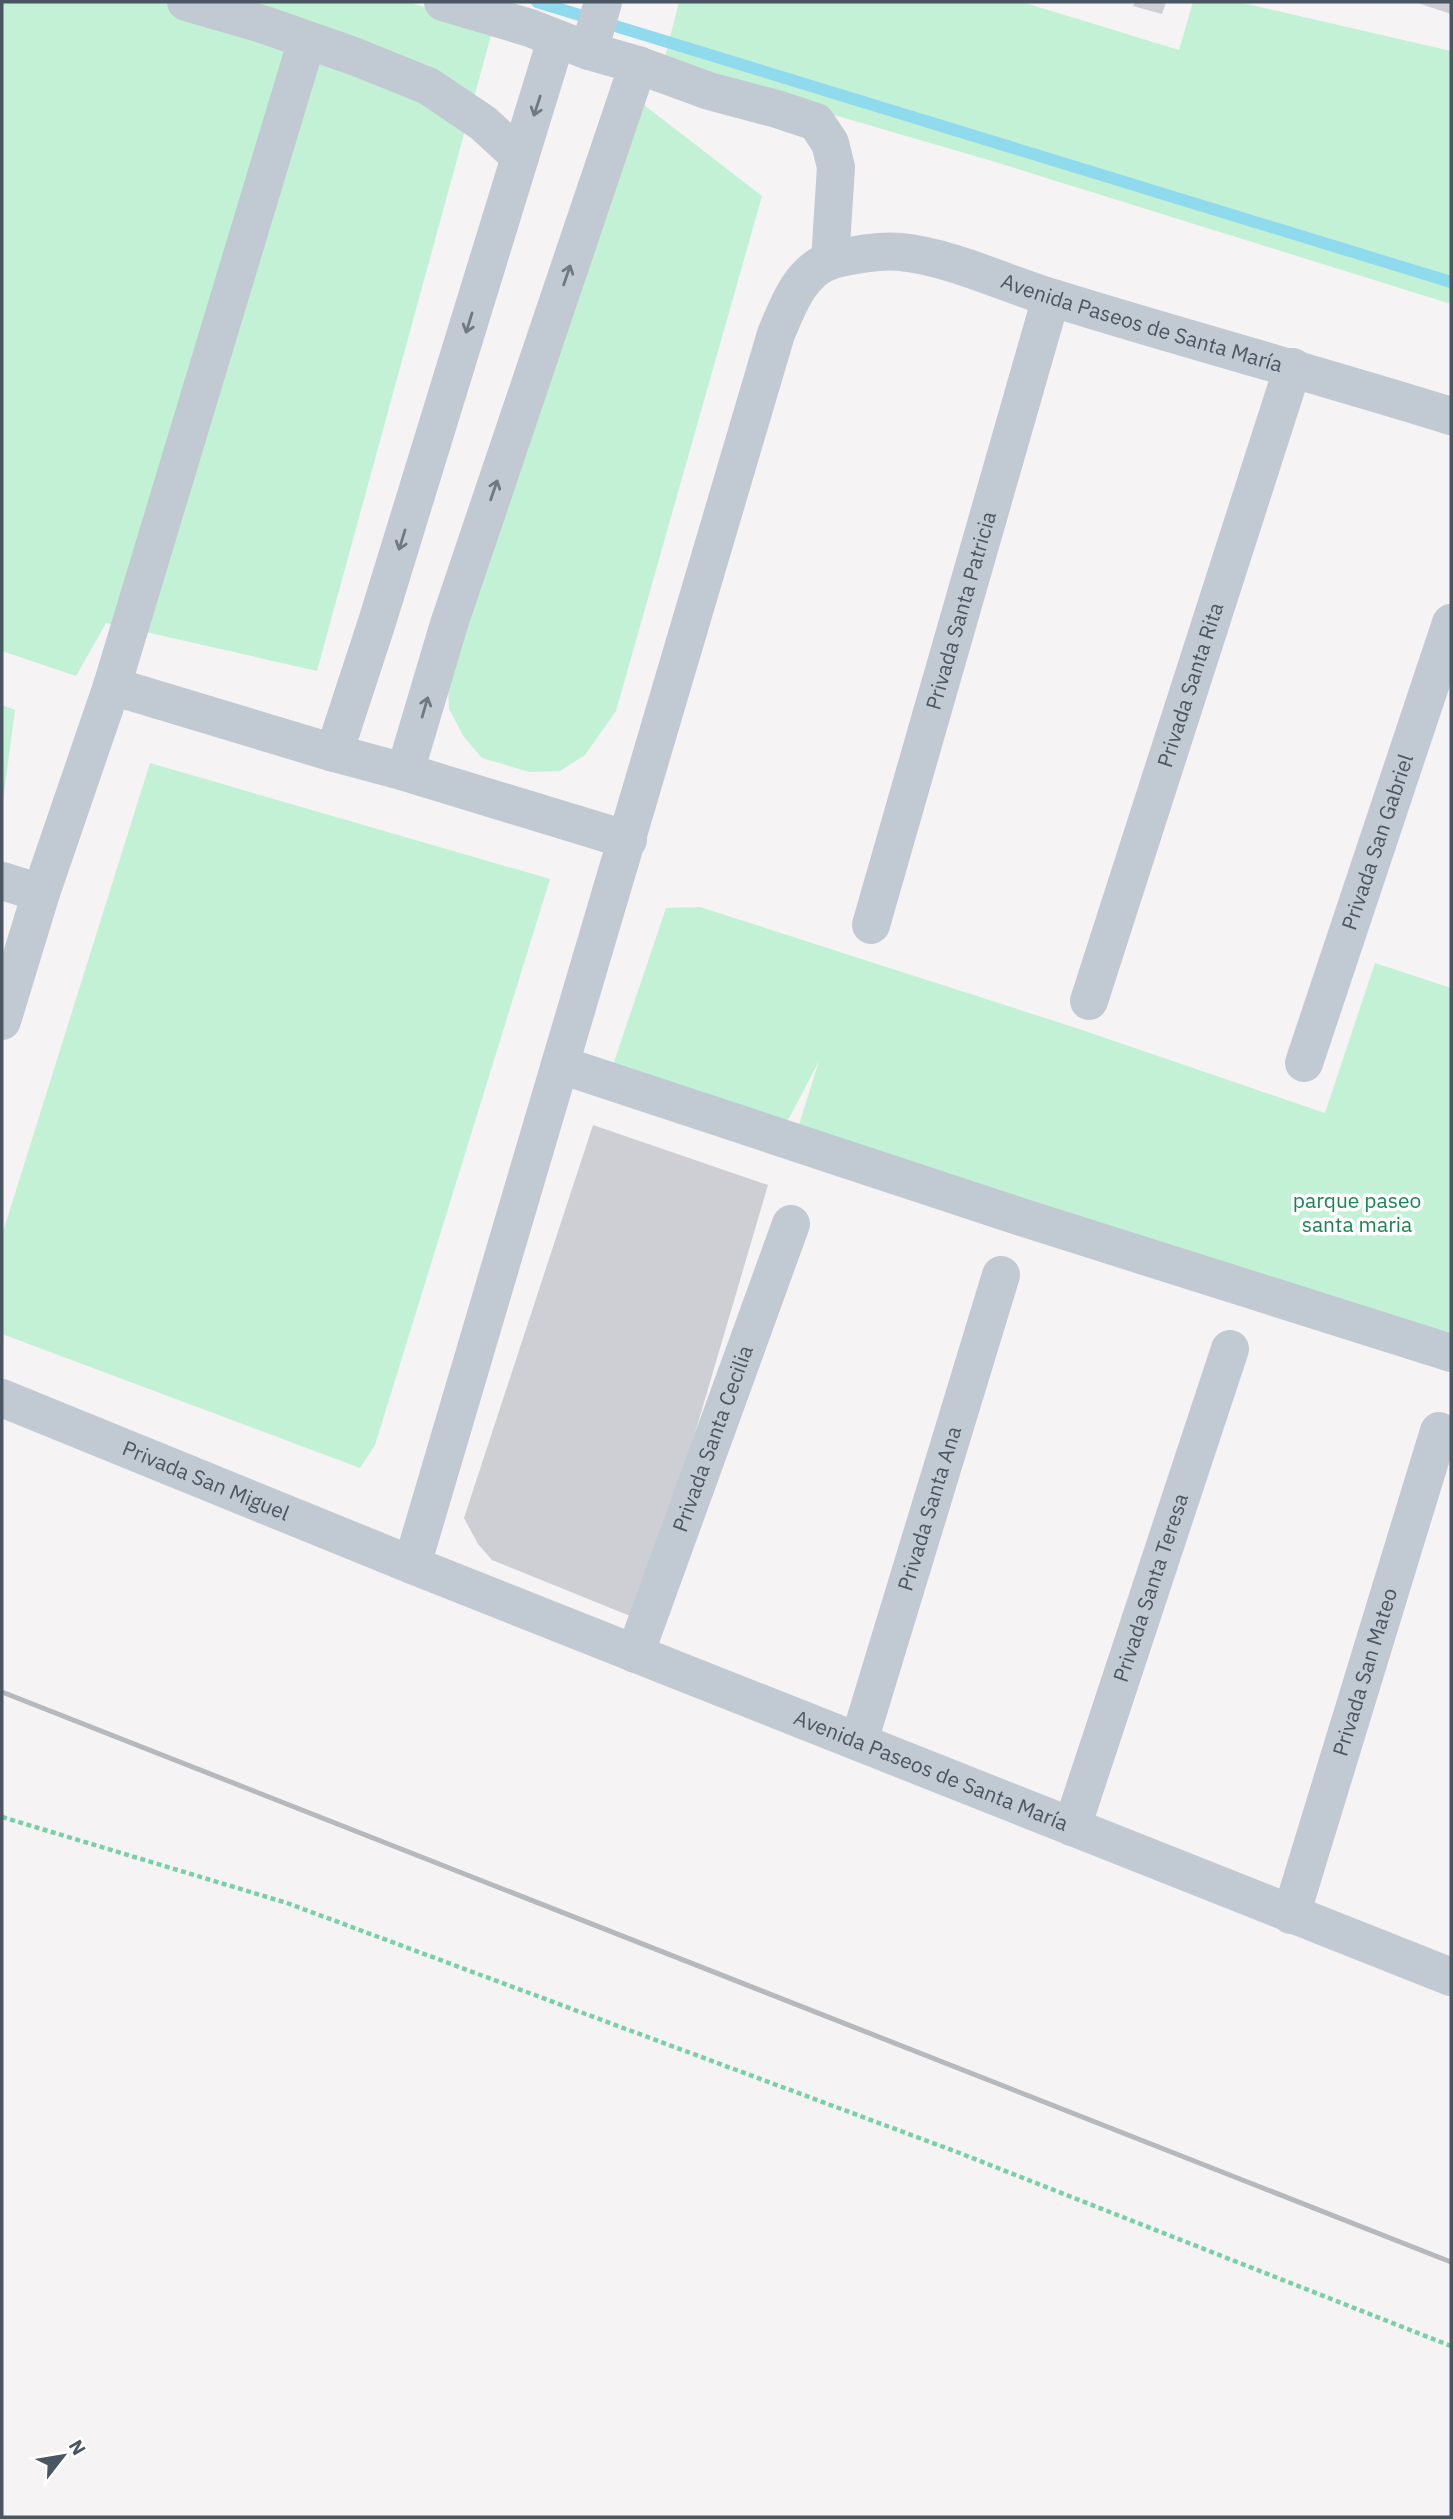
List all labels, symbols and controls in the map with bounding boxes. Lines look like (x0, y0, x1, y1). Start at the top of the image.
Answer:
one-way arrow (530, 94, 542, 116)
one-way arrow (562, 264, 574, 286)
street label: Avenida Paseos de Santa María (998, 266, 1286, 378)
one-way arrow (462, 311, 475, 333)
one-way arrow (489, 480, 501, 502)
street label: Privada Santa Patricia (918, 508, 1002, 713)
one-way arrow (395, 529, 408, 551)
street label: Privada Santa Rita (1150, 599, 1229, 771)
one-way arrow (419, 696, 432, 718)
street label: Privada San Gabriel (1334, 750, 1419, 933)
park label: parque paseo santa maria (1293, 1186, 1421, 1238)
street label: Privada Santa Cecilia (665, 1341, 759, 1536)
street label: Privada Santa Ana (891, 1422, 967, 1594)
street label: Privada San Miguel (118, 1434, 294, 1527)
street label: Privada Santa Teresa (1106, 1490, 1194, 1685)
street label: Privada San Mateo (1325, 1584, 1403, 1759)
street label: Avenida Paseos de Santa María (790, 1703, 1073, 1837)
north arrow (28, 2421, 98, 2491)
text: N (64, 2435, 91, 2459)

